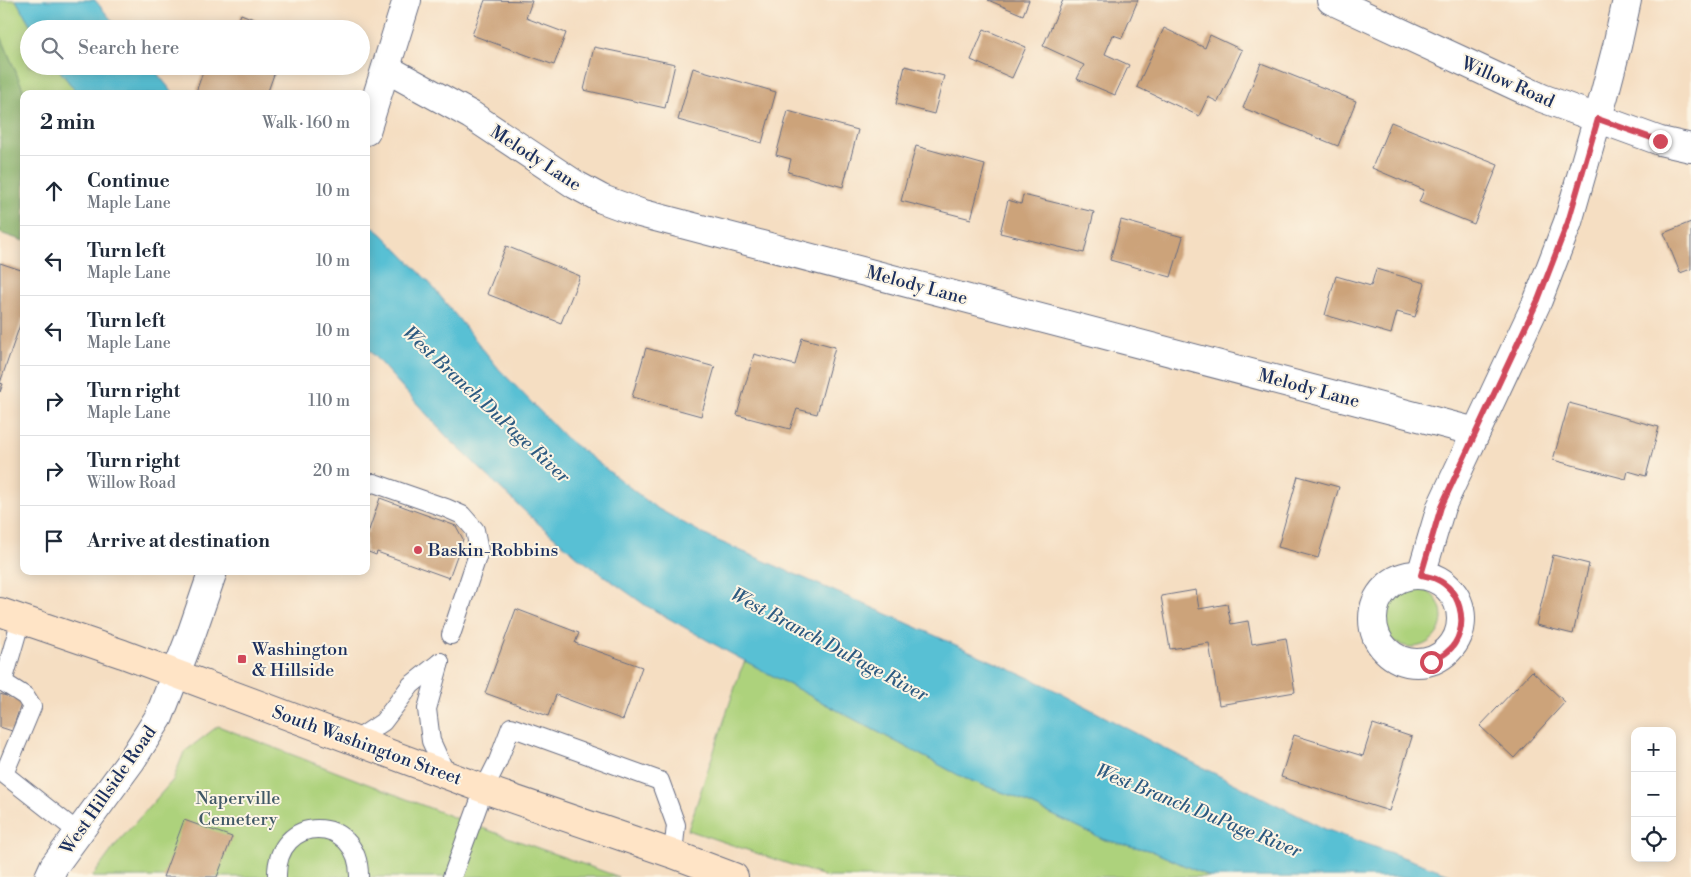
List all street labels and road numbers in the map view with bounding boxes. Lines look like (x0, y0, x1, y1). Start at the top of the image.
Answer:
street label: Willow Road (1457, 51, 1559, 114)
street label: Melody Lane (486, 120, 586, 196)
street label: Melody Lane (864, 261, 970, 310)
street label: Melody Lane (1256, 364, 1362, 413)
street label: South Washington Street (269, 700, 465, 791)
street label: West Hillside Road (55, 721, 162, 860)

